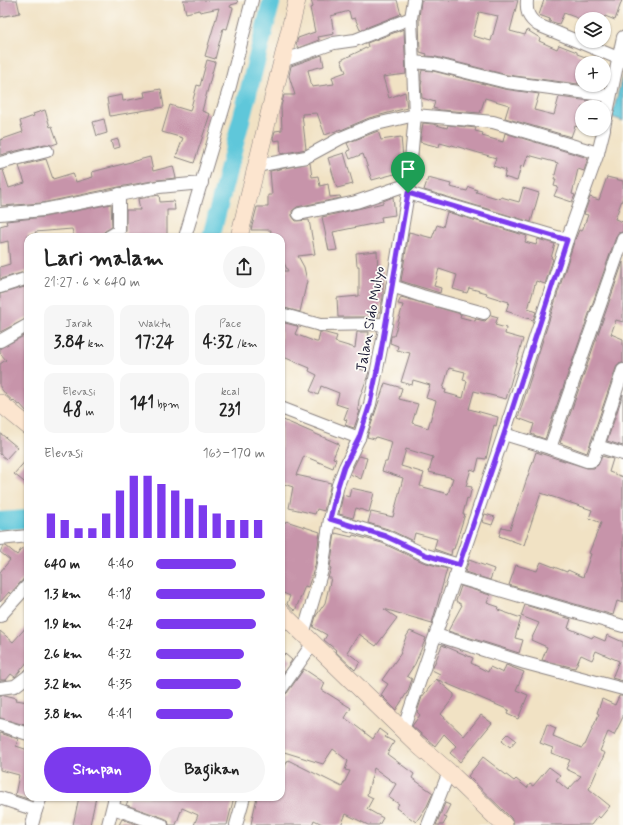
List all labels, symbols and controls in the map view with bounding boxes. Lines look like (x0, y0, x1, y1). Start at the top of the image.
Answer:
map controls (575, 12, 611, 136)
button: layers (575, 12, 611, 48)
button: + (575, 56, 611, 92)
button: − (575, 100, 611, 136)
pin (391, 152, 425, 193)
icon: arrive (397, 158, 419, 180)
text: Lari malam (44, 245, 164, 273)
button: share (223, 246, 265, 288)
street label: Jalan Sido Mulyo (352, 264, 390, 374)
text: 21:27 · 6 × 640 m (44, 274, 140, 291)
text: Jarak (65, 317, 92, 331)
text: Waktu (138, 317, 171, 331)
text: Pace (219, 317, 241, 331)
text: 3.84 (54, 331, 85, 353)
text: 17:24 (135, 331, 174, 353)
text: 4:32 (203, 331, 234, 353)
text: km (85, 337, 104, 351)
text: /km (234, 337, 258, 351)
text: Elevasi (62, 385, 95, 399)
text: kcal (221, 385, 239, 399)
text: 141 (130, 392, 154, 414)
text: bpm (154, 398, 179, 412)
text: 48 (63, 399, 83, 421)
text: 231 (219, 399, 241, 421)
text: m (83, 405, 94, 419)
text: Elevasi (44, 445, 83, 462)
text: 163–170 m (203, 445, 265, 462)
text: 640 m (44, 556, 80, 573)
text: 4:40 (108, 556, 134, 573)
text: 1.3 km (44, 586, 81, 603)
text: 4:18 (108, 586, 132, 603)
text: 1.9 km (44, 616, 81, 633)
text: 4:24 (108, 616, 133, 633)
text: 2.6 km (44, 646, 82, 663)
text: 4:32 (108, 646, 132, 663)
text: 3.2 km (44, 676, 81, 693)
text: 4:35 (108, 676, 132, 693)
text: 3.8 km (44, 706, 82, 723)
text: 4:41 (108, 706, 132, 723)
button: Simpan (44, 747, 151, 793)
button: Bagikan (159, 747, 265, 793)

